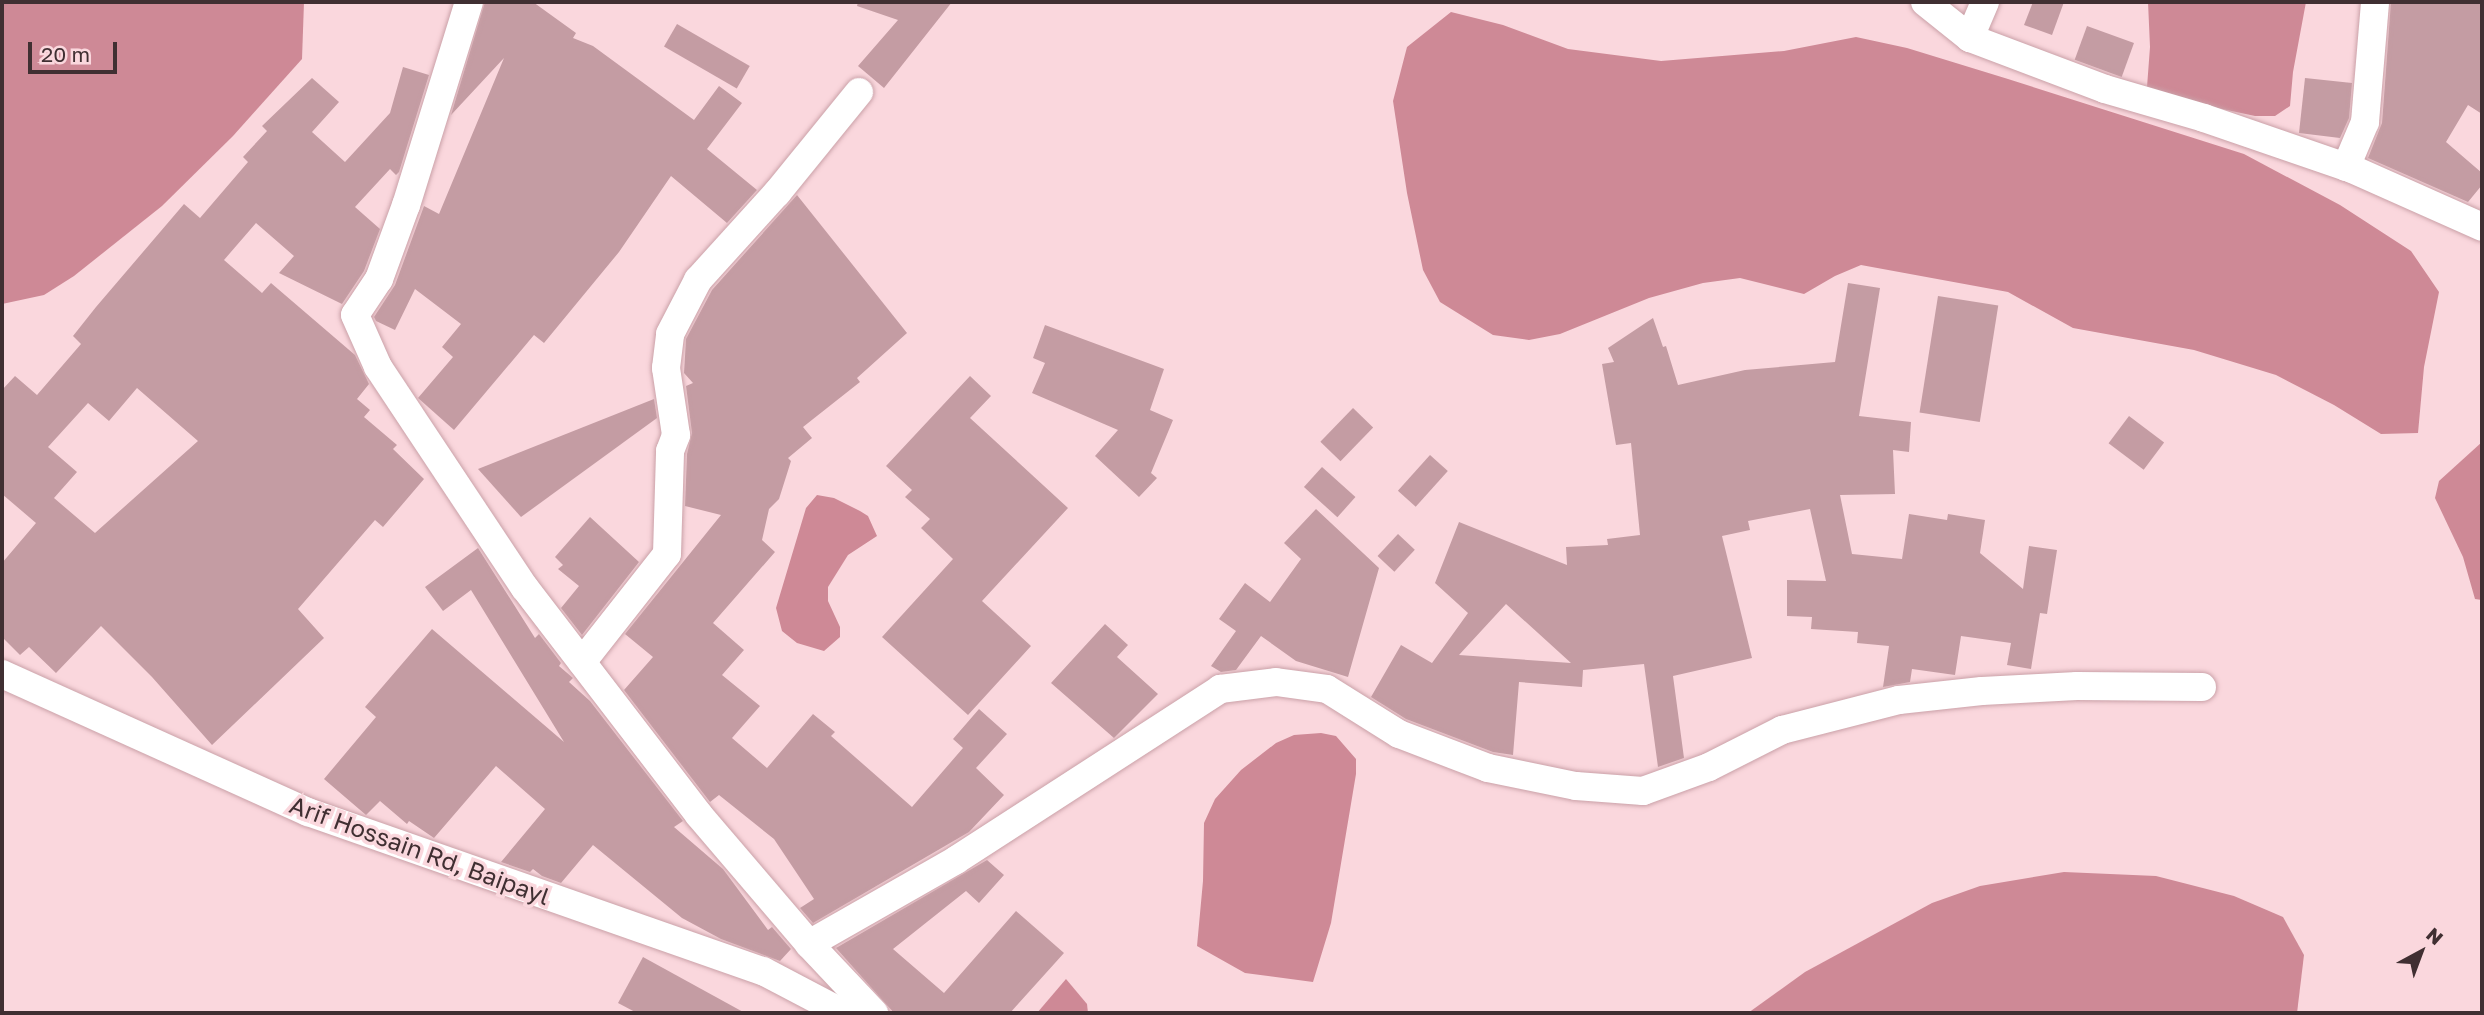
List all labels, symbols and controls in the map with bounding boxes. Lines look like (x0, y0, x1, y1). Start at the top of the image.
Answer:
scale bar (32, 28, 121, 72)
text: 20 m (41, 41, 90, 67)
street label: Arif Hossain Rd, Baipayl (286, 790, 554, 910)
north arrow (2386, 917, 2456, 987)
text: N (2422, 922, 2448, 949)

